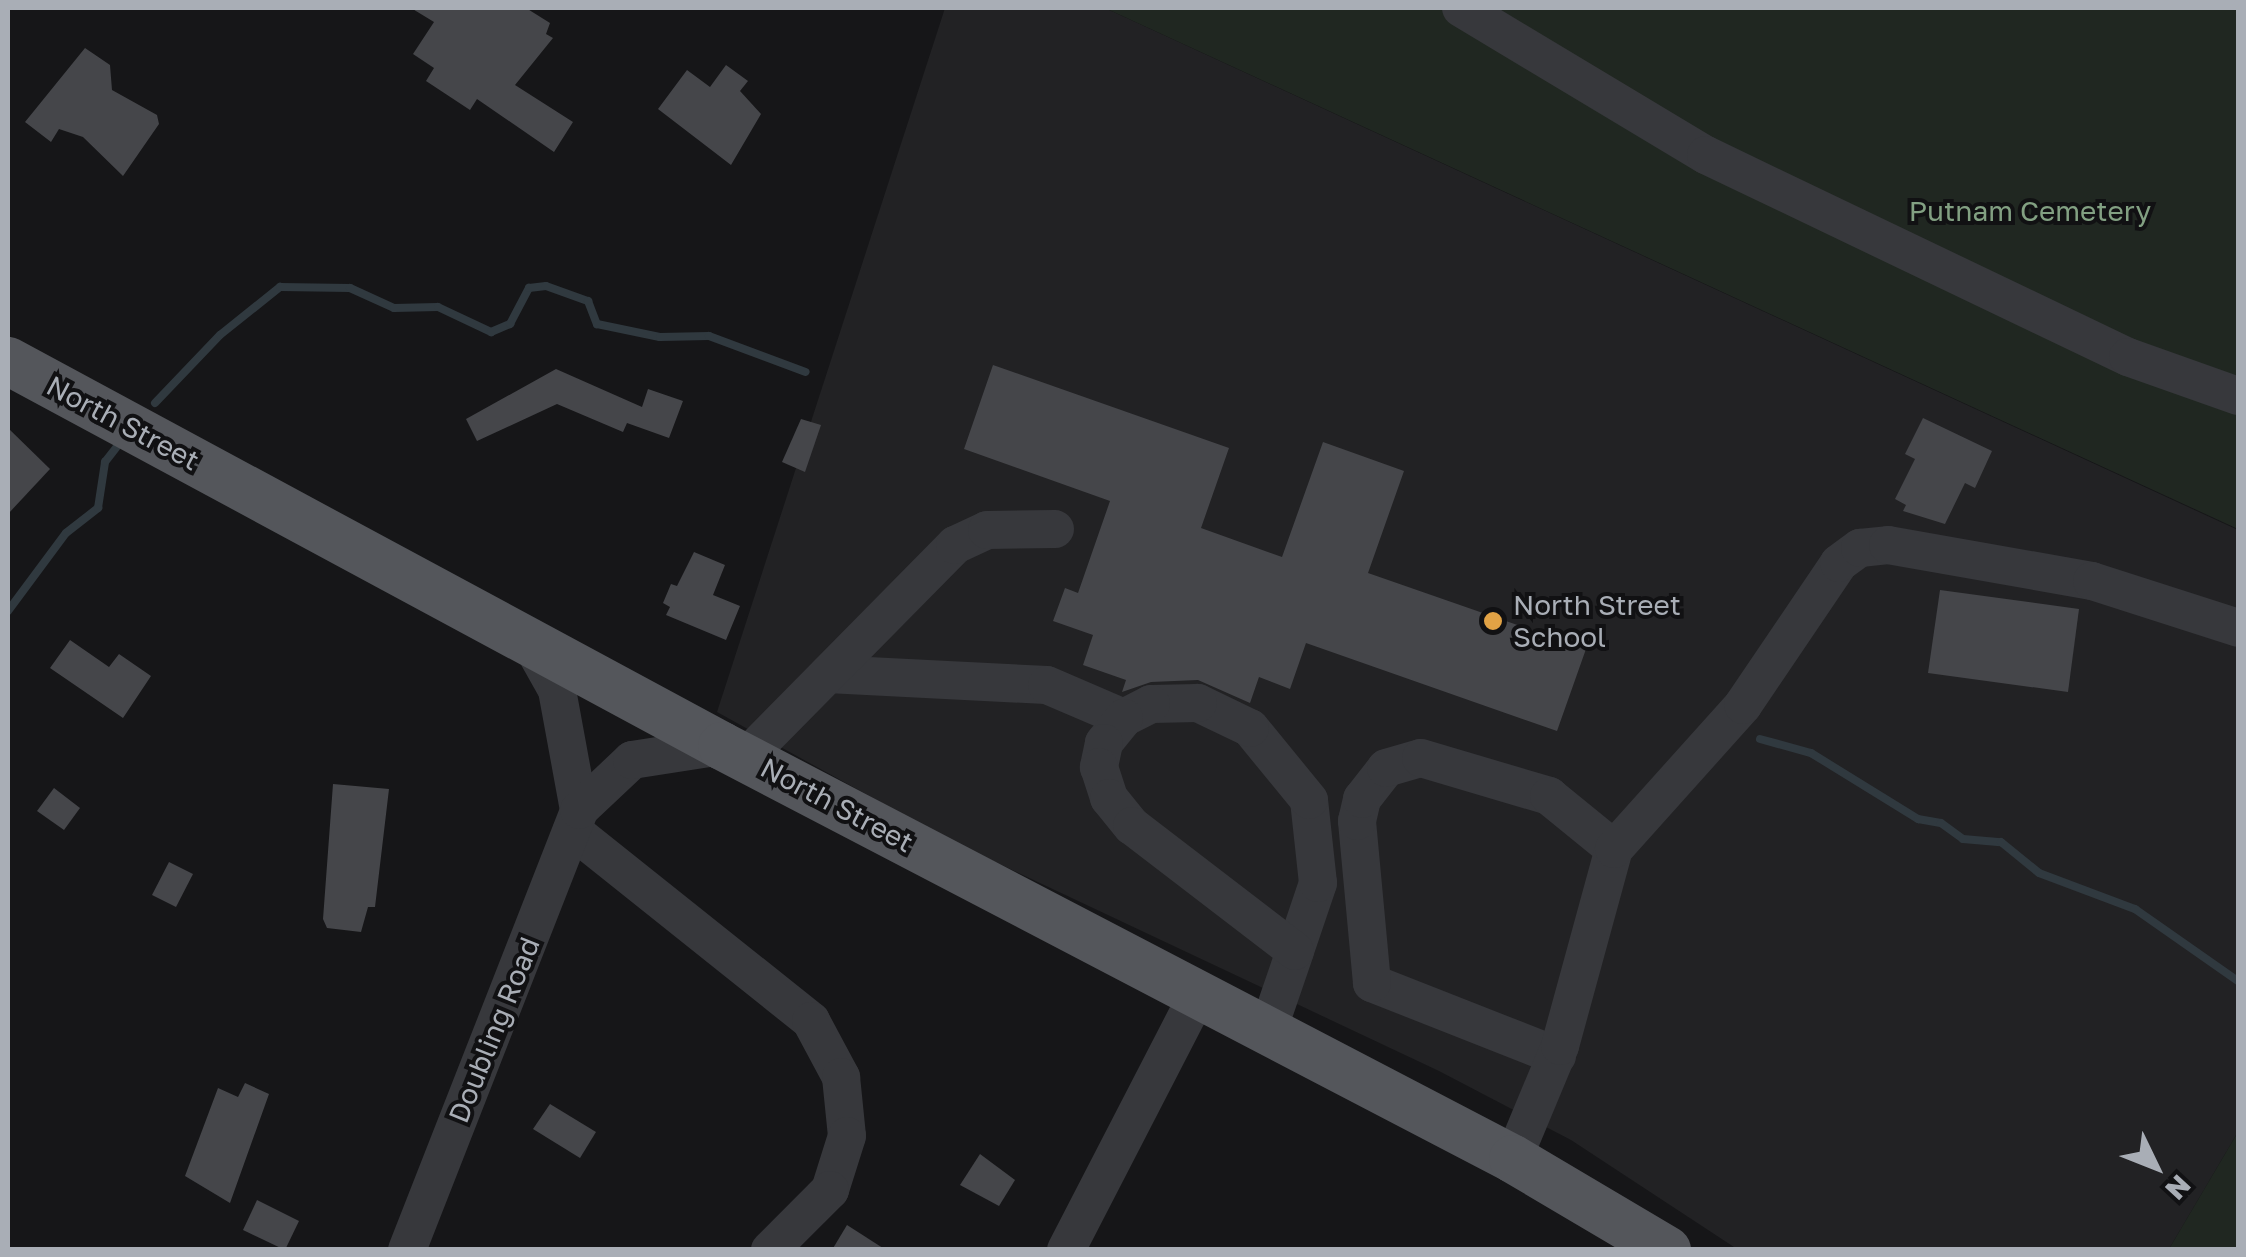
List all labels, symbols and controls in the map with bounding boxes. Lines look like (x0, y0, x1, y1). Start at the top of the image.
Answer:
park label: Putnam Cemetery (1909, 194, 2151, 228)
street label: North Street (41, 369, 205, 477)
place label: North Street School (1513, 588, 1681, 654)
marker: North Street School (1482, 610, 1504, 632)
street label: North Street (755, 751, 919, 859)
street label: Doubling Road (442, 932, 546, 1128)
north arrow (2106, 1117, 2206, 1217)
text: N (2159, 1169, 2198, 1207)

